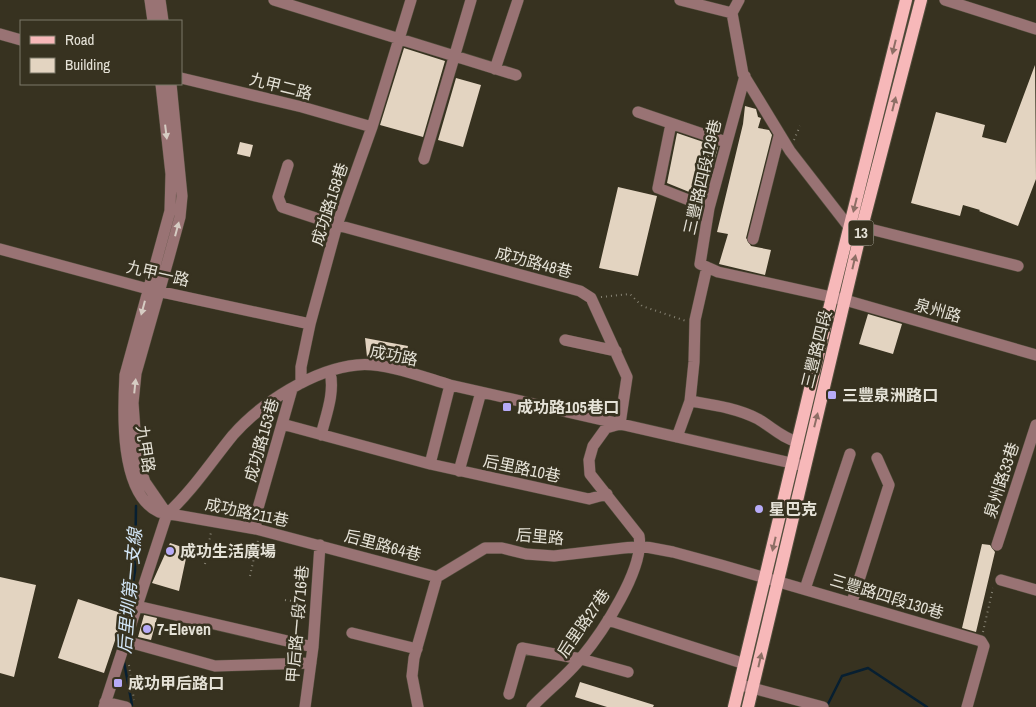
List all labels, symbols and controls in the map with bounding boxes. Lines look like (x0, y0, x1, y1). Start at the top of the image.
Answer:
legend (20, 20, 182, 85)
text: Road (65, 29, 94, 50)
one-way arrow (890, 40, 898, 55)
text: Building (65, 54, 110, 75)
street label: 九甲二路 (247, 68, 315, 104)
one-way arrow (890, 97, 898, 112)
street label: 三豐路四段129巷 (678, 117, 726, 237)
one-way arrow (162, 124, 170, 140)
street label: 成功路158巷 (305, 160, 353, 248)
one-way arrow (851, 197, 859, 212)
road number: 13 (848, 220, 874, 246)
one-way arrow (173, 222, 181, 237)
street label: 成功路48巷 (493, 241, 575, 283)
one-way arrow (850, 254, 858, 269)
street label: 九甲一路 (124, 255, 192, 291)
street label: 泉州路 (912, 293, 964, 327)
one-way arrow (139, 300, 147, 316)
street label: 三豐路四段 (796, 308, 836, 390)
street label: 成功路 (368, 340, 420, 370)
one-way arrow (131, 378, 139, 394)
place label: 三豐泉洲路口 (842, 384, 938, 406)
marker: 三豐泉洲路口 (826, 389, 838, 401)
street label: 成功路153巷 (239, 396, 283, 484)
place label: 成功路105巷口 (517, 396, 619, 418)
marker: 成功路105巷口 (501, 401, 513, 413)
one-way arrow (812, 412, 820, 427)
street label: 九甲路 (131, 424, 161, 474)
street label: 泉州路33巷 (978, 439, 1024, 521)
street label: 后里路10巷 (481, 449, 563, 487)
street label: 成功路211巷 (203, 492, 291, 532)
place label: 星巴克 (769, 498, 817, 520)
marker: 星巴克 (753, 503, 765, 515)
street label: 后里路 (515, 523, 565, 549)
street label: 后里路64巷 (342, 524, 424, 566)
water label: 后里圳第一支線 (112, 525, 148, 655)
one-way arrow (770, 536, 778, 551)
place label: 成功生活廣場 (180, 540, 276, 562)
marker: 成功生活廣場 (164, 545, 176, 557)
street label: 甲后路一段716巷 (281, 564, 313, 684)
street label: 三豐路四段130巷 (827, 568, 947, 624)
street label: 后里路27巷 (551, 585, 615, 661)
place label: 7-Eleven (157, 618, 211, 640)
marker: 7-Eleven (141, 623, 153, 635)
one-way arrow (756, 652, 764, 667)
place label: 成功甲后路口 (128, 672, 224, 694)
marker: 成功甲后路口 (112, 677, 124, 689)

